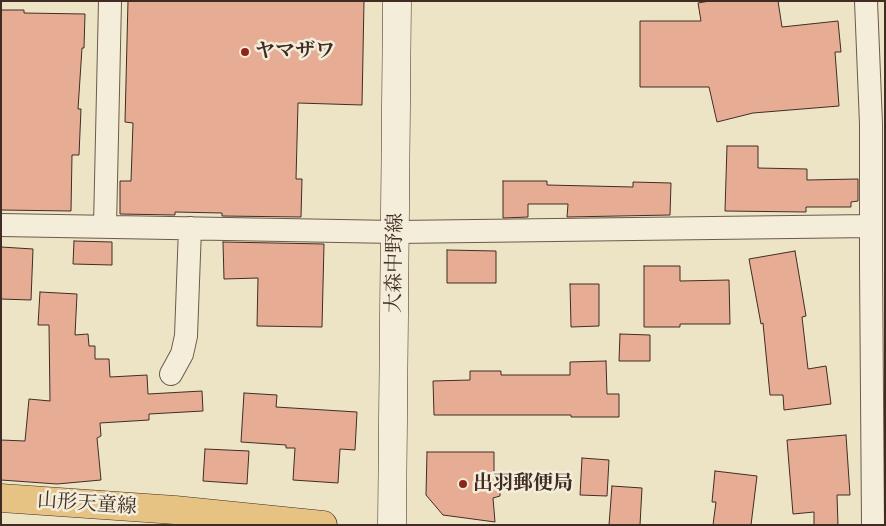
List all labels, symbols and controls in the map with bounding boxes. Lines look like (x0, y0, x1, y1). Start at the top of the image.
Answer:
place label: ヤマザワ (255, 40, 335, 64)
marker: ヤマザワ (239, 46, 251, 58)
street label: 大森中野線 (382, 213, 408, 313)
place label: 出羽郵便局 (473, 472, 573, 496)
marker: 出羽郵便局 (457, 478, 469, 490)
street label: 山形天童線 (36, 489, 138, 519)

